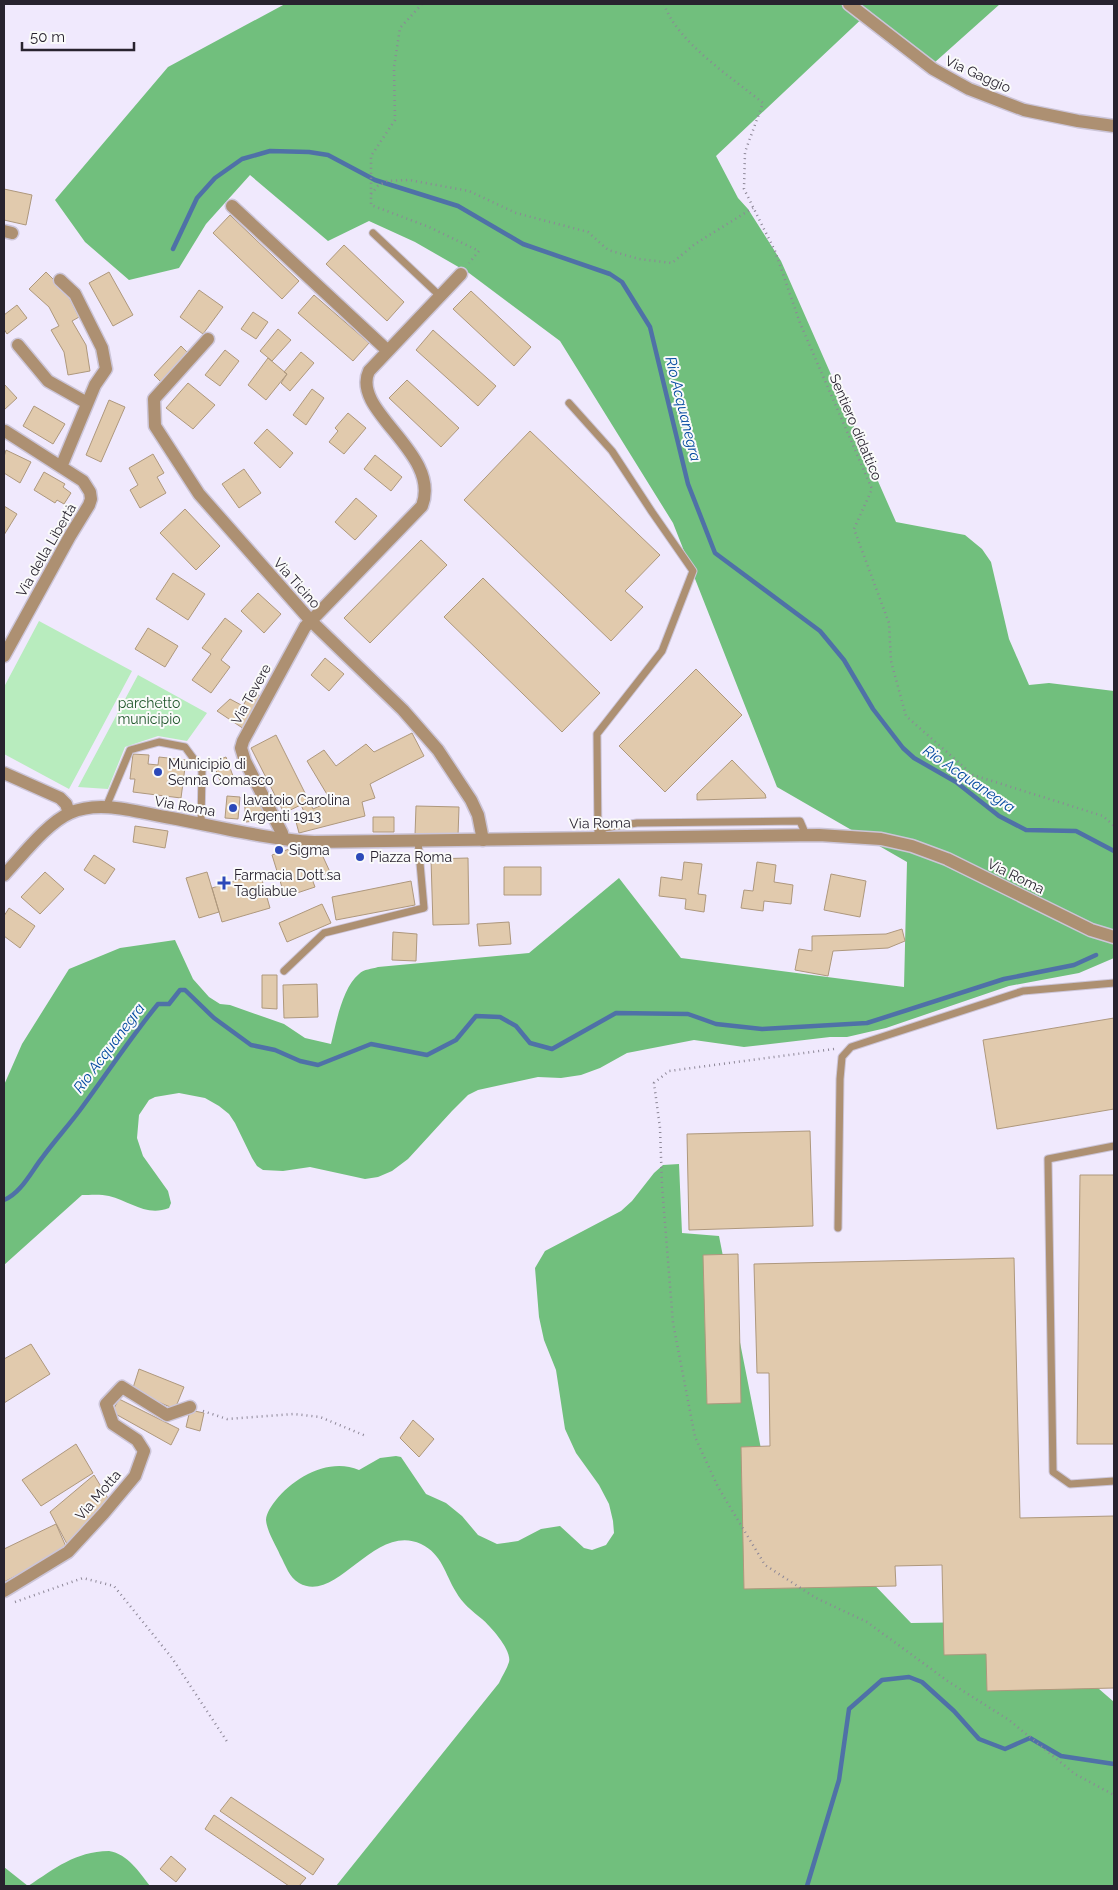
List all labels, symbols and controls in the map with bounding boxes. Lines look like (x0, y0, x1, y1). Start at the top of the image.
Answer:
scale bar (22, 20, 135, 52)
text: 50 m (30, 28, 65, 46)
street label: Via Gaggio (943, 52, 1013, 96)
water label: Rio Acquanegra (661, 355, 705, 463)
street label: Sentiero didattico (826, 372, 886, 482)
street label: Via della Libertà (13, 501, 79, 599)
street label: Via Ticino (270, 555, 324, 611)
street label: Via Tevere (228, 661, 274, 727)
park label: parchetto municipio (117, 695, 181, 727)
water label: Rio Acquanegra (919, 742, 1019, 817)
place label: Municipio di Senna Comasco (168, 756, 273, 788)
marker: Municipio di Senna Comasco (152, 766, 164, 778)
place label: lavatoio Carolina Argenti 1913 (243, 792, 350, 824)
street label: Via Roma (153, 793, 217, 819)
marker: lavatoio Carolina Argenti 1913 (227, 802, 239, 814)
street label: Via Roma (569, 814, 631, 832)
place label: Sigma (289, 842, 330, 858)
marker: Sigma (273, 844, 285, 856)
place label: Piazza Roma (370, 849, 452, 865)
marker: Piazza Roma (354, 851, 366, 863)
street label: Via Roma (985, 855, 1047, 897)
place label: Farmacia Dott.sa Tagliabue (234, 867, 341, 899)
marker: Farmacia Dott.sa Tagliabue (218, 877, 230, 889)
water label: Rio Acquanegra (69, 1000, 149, 1096)
street label: Via Motta (72, 1467, 124, 1523)

